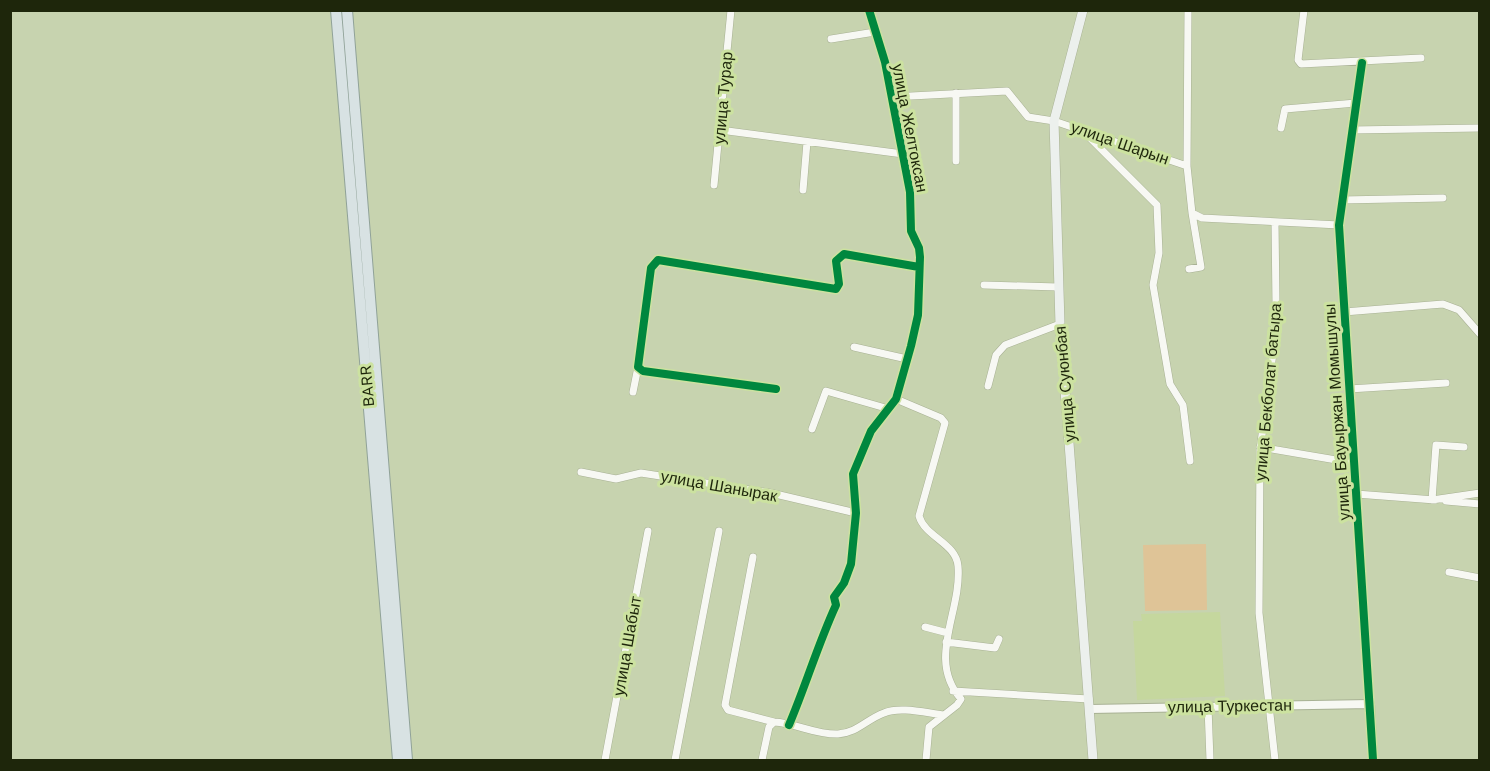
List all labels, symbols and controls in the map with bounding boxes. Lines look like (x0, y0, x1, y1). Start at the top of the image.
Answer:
street label: улица Турар (709, 51, 737, 145)
street label: улица Желтоксан (888, 62, 932, 194)
street label: улица Шарын (1069, 117, 1171, 169)
street label: улица Бекболат батыра (1251, 302, 1285, 482)
street label: улица Бауыржан Момышулы (1320, 303, 1354, 521)
street label: улица Суюнбая (1050, 325, 1080, 443)
street label: BARR (356, 364, 378, 408)
street label: улица Шанырак (659, 466, 780, 506)
street label: улица Шабыт (609, 594, 645, 697)
street label: улица Туркестан (1168, 695, 1292, 717)

